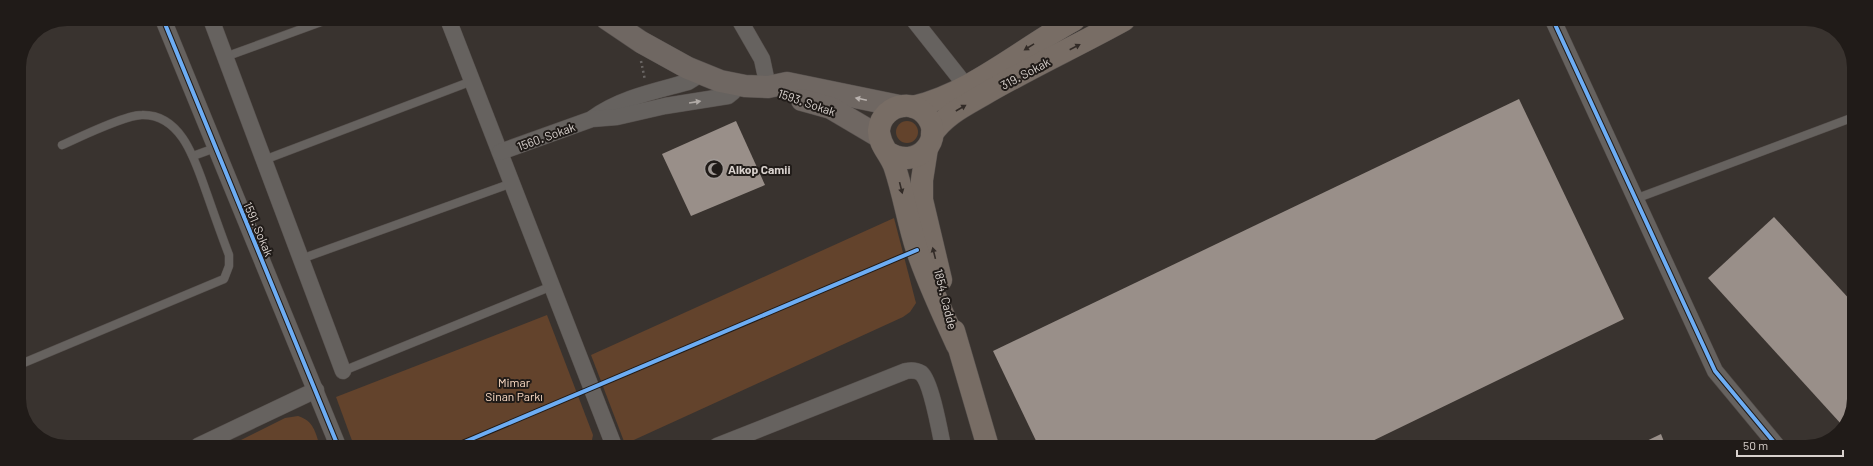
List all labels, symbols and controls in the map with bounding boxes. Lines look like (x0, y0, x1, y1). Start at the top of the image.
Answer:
one-way arrow (1070, 43, 1081, 50)
one-way arrow (1023, 44, 1035, 51)
street label: 319. Sokak (998, 54, 1052, 92)
street label: 1593. Sokak (776, 86, 838, 118)
one-way arrow (855, 96, 867, 102)
one-way arrow (689, 98, 701, 104)
one-way arrow (955, 105, 967, 112)
street label: 1560. Sokak (515, 119, 577, 153)
mosque icon: Alkop Camii (703, 158, 725, 180)
place label: Alkop Camii (728, 162, 791, 176)
one-way arrow (898, 182, 904, 194)
street label: 1591. Sokak (241, 200, 277, 258)
one-way arrow (931, 247, 937, 259)
street label: 1854. Cadde (932, 267, 960, 331)
park label: Mimar Sinan Parkı (485, 375, 543, 403)
scale bar (1737, 432, 1843, 458)
text: 50 m (1743, 438, 1768, 452)

